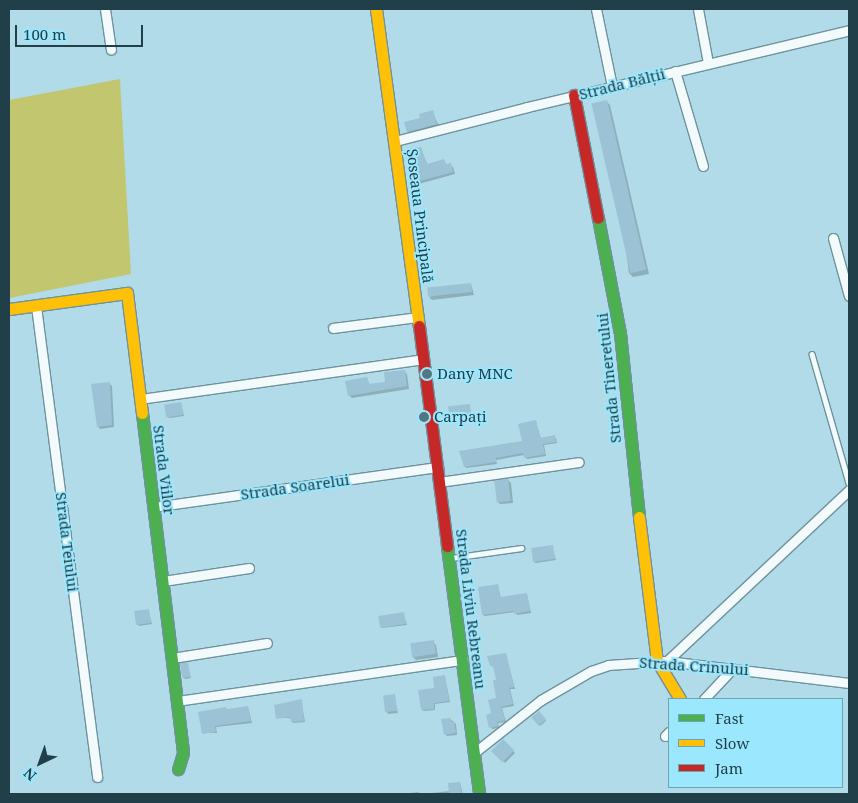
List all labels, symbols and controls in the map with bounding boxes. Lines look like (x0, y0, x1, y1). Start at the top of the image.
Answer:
scale bar (18, 15, 145, 47)
text: 100 m (23, 24, 66, 44)
street label: Strada Bălții (577, 65, 667, 103)
street label: Șoseaua Principală (403, 148, 437, 284)
street label: Strada Tineretului (593, 312, 625, 444)
place label: Dany MNC (437, 365, 513, 383)
marker: Dany MNC (421, 368, 433, 380)
place label: Carpați (434, 408, 486, 426)
marker: Carpați (418, 411, 430, 423)
street label: Strada Viilor (150, 424, 178, 516)
street label: Strada Soarelui (240, 470, 350, 504)
street label: Strada Teiului (52, 491, 82, 593)
street label: Strada Liviu Rebreanu (452, 528, 490, 690)
street label: Strada Crinului (639, 653, 749, 679)
legend (668, 698, 843, 788)
text: Fast (715, 708, 744, 728)
text: Slow (715, 733, 749, 753)
north arrow (15, 738, 65, 788)
text: Jam (715, 758, 743, 778)
text: N (19, 764, 40, 785)

